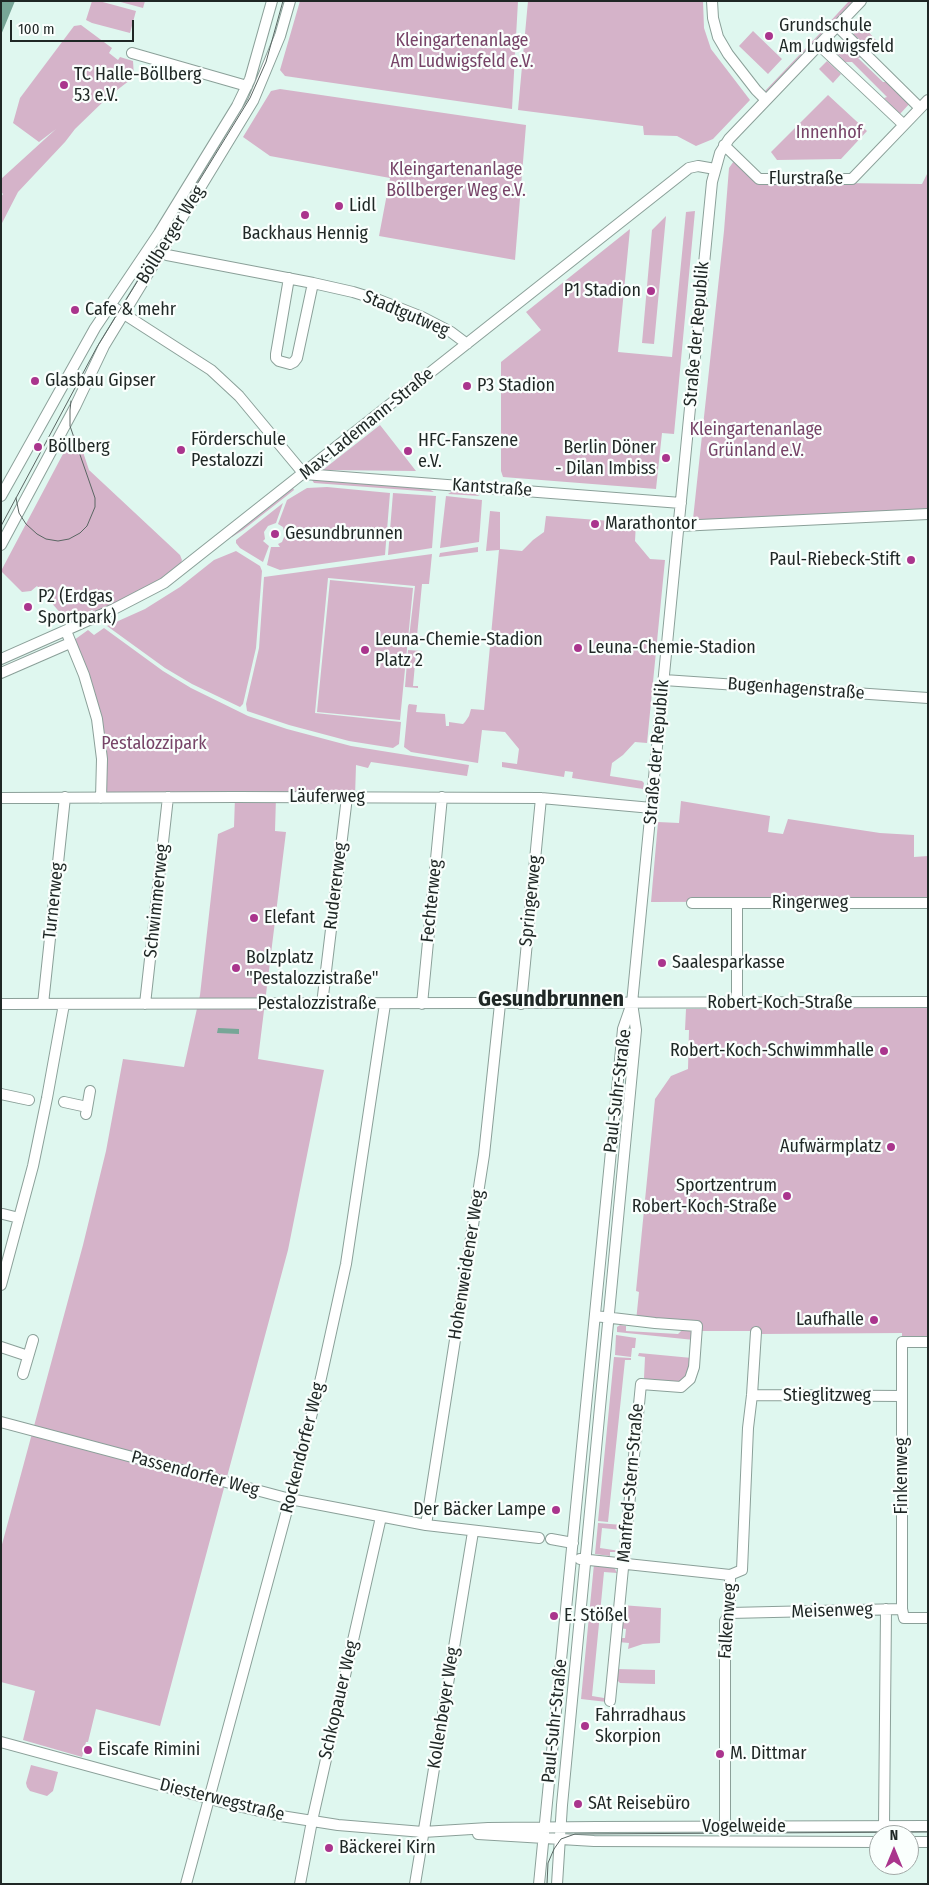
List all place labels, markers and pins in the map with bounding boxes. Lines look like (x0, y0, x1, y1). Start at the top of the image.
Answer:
place label: Grundschule Am Ludwigsfeld (779, 15, 894, 58)
marker: Grundschule Am Ludwigsfeld (763, 30, 775, 42)
place label: TC Halle-Böllberg 53 e.V. (74, 64, 201, 106)
marker: TC Halle-Böllberg 53 e.V. (58, 79, 70, 91)
place label: Lidl (349, 195, 376, 217)
marker: Lidl (333, 200, 345, 212)
marker: Backhaus Hennig (299, 209, 311, 221)
place label: Backhaus Hennig (242, 223, 368, 245)
place label: P1 Stadion (564, 280, 641, 302)
marker: P1 Stadion (645, 285, 657, 297)
place label: Cafe & mehr (85, 299, 176, 321)
marker: Cafe & mehr (69, 304, 81, 316)
place label: Glasbau Gipser (45, 370, 156, 392)
marker: Glasbau Gipser (29, 375, 41, 387)
place label: P3 Stadion (477, 375, 555, 397)
marker: P3 Stadion (461, 380, 473, 392)
place label: Förderschule Pestalozzi (191, 429, 286, 472)
place label: HFC-Fanszene e.V. (418, 430, 518, 472)
place label: Böllberg (48, 436, 110, 458)
place label: Berlin Döner - Dilan Imbiss (555, 437, 656, 479)
marker: Böllberg (32, 441, 44, 453)
marker: Förderschule Pestalozzi (175, 444, 187, 456)
marker: HFC-Fanszene e.V. (402, 445, 414, 457)
marker: Berlin Döner - Dilan Imbiss (660, 452, 672, 464)
place label: Marathontor (605, 513, 697, 535)
marker: Marathontor (589, 518, 601, 530)
place label: Gesundbrunnen (285, 523, 403, 545)
marker: Gesundbrunnen (269, 528, 281, 540)
place label: Paul-Riebeck-Stift (769, 549, 901, 571)
marker: Paul-Riebeck-Stift (905, 554, 917, 566)
place label: P2 (Erdgas Sportpark) (38, 586, 116, 628)
marker: P2 (Erdgas Sportpark) (22, 601, 34, 613)
place label: Leuna-Chemie-Stadion Platz 2 (375, 629, 543, 672)
place label: Leuna-Chemie-Stadion (588, 637, 756, 659)
marker: Leuna-Chemie-Stadion (572, 642, 584, 654)
marker: Leuna-Chemie-Stadion Platz 2 (359, 644, 371, 656)
place label: Elefant (264, 907, 315, 929)
marker: Elefant (248, 912, 260, 924)
place label: Bolzplatz "Pestalozzistraße" (246, 947, 379, 990)
place label: Saalesparkasse (672, 952, 785, 974)
marker: Saalesparkasse (656, 957, 668, 969)
marker: Bolzplatz "Pestalozzistraße" (230, 962, 242, 974)
place label: Robert-Koch-Schwimmhalle (670, 1040, 874, 1062)
marker: Robert-Koch-Schwimmhalle (878, 1045, 890, 1057)
place label: Aufwärmplatz (780, 1136, 881, 1158)
marker: Aufwärmplatz (885, 1141, 897, 1153)
place label: Sportzentrum Robert-Koch-Straße (632, 1175, 777, 1218)
marker: Sportzentrum Robert-Koch-Straße (781, 1190, 793, 1202)
place label: Laufhalle (796, 1309, 864, 1331)
marker: Laufhalle (868, 1314, 880, 1326)
place label: Der Bäcker Lampe (413, 1499, 546, 1521)
marker: Der Bäcker Lampe (550, 1504, 562, 1516)
place label: E. Stößel (564, 1605, 628, 1627)
marker: E. Stößel (548, 1610, 560, 1622)
place label: Fahrradhaus Skorpion (595, 1705, 686, 1748)
marker: Fahrradhaus Skorpion (579, 1720, 591, 1732)
place label: Eiscafe Rimini (98, 1739, 200, 1761)
place label: M. Dittmar (730, 1743, 807, 1765)
marker: Eiscafe Rimini (82, 1744, 94, 1756)
marker: M. Dittmar (714, 1748, 726, 1760)
place label: SAt Reisebüro (588, 1793, 690, 1815)
marker: SAt Reisebüro (572, 1798, 584, 1810)
place label: Bäckerei Kirn (339, 1837, 436, 1859)
marker: Bäckerei Kirn (323, 1842, 335, 1854)

